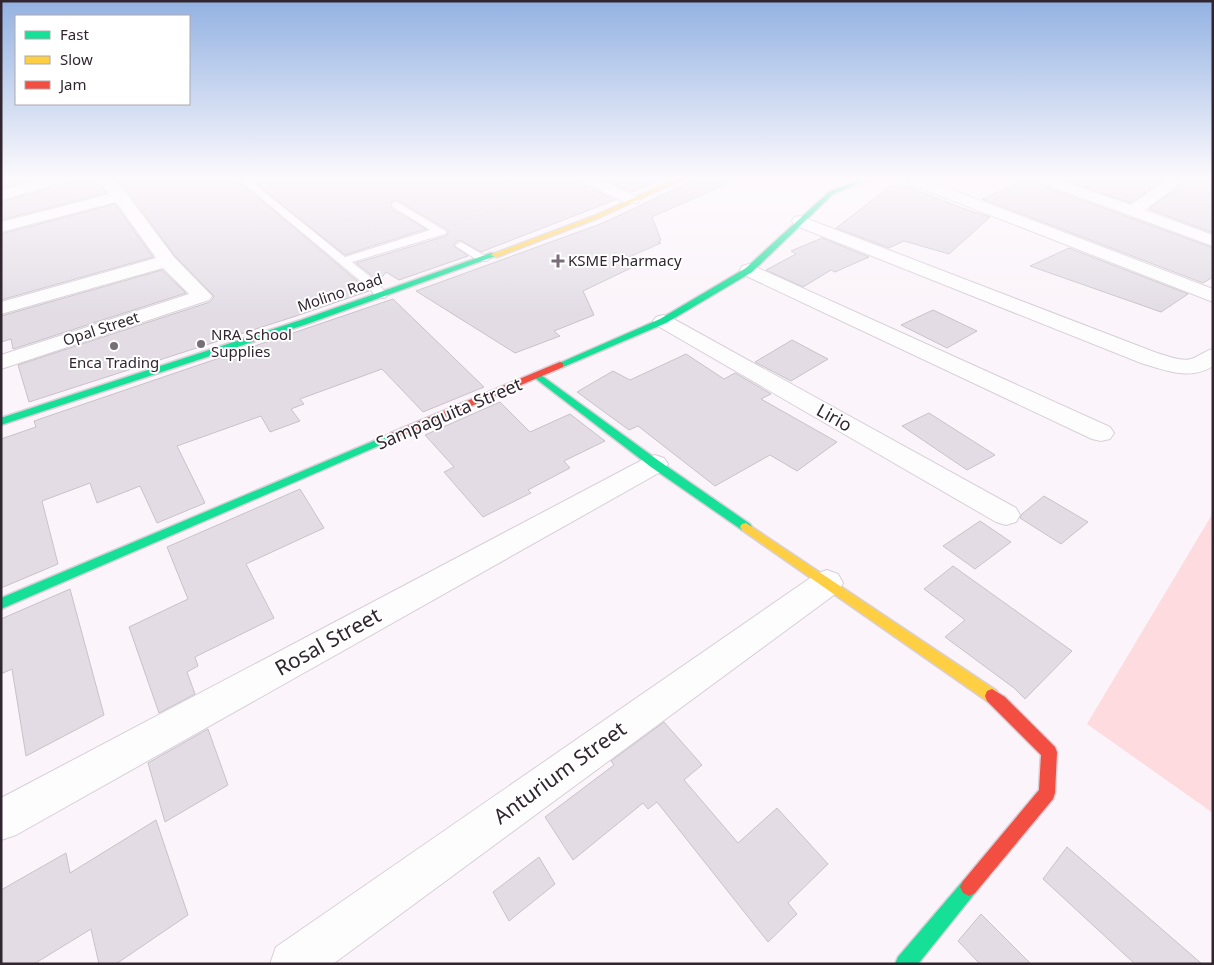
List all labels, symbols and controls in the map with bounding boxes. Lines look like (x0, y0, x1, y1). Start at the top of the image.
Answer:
legend (15, 15, 190, 105)
text: Fast (60, 24, 89, 44)
text: Slow (60, 49, 93, 69)
text: Jam (58, 74, 87, 94)
place label: KSME Pharmacy (568, 250, 682, 270)
marker: KSME Pharmacy (552, 255, 564, 267)
street label: Molino Road (294, 268, 385, 316)
street label: Opal Street (60, 306, 142, 350)
place label: NRA School Supplies (211, 324, 292, 361)
marker: NRA School Supplies (195, 338, 207, 350)
marker: Enca Trading (108, 340, 120, 352)
place label: Enca Trading (69, 352, 159, 372)
street label: Sampaguita Street (372, 371, 526, 455)
street label: Lirio (812, 398, 857, 437)
street label: Rosal Street (270, 600, 386, 682)
street label: Anturium Street (487, 714, 632, 830)

